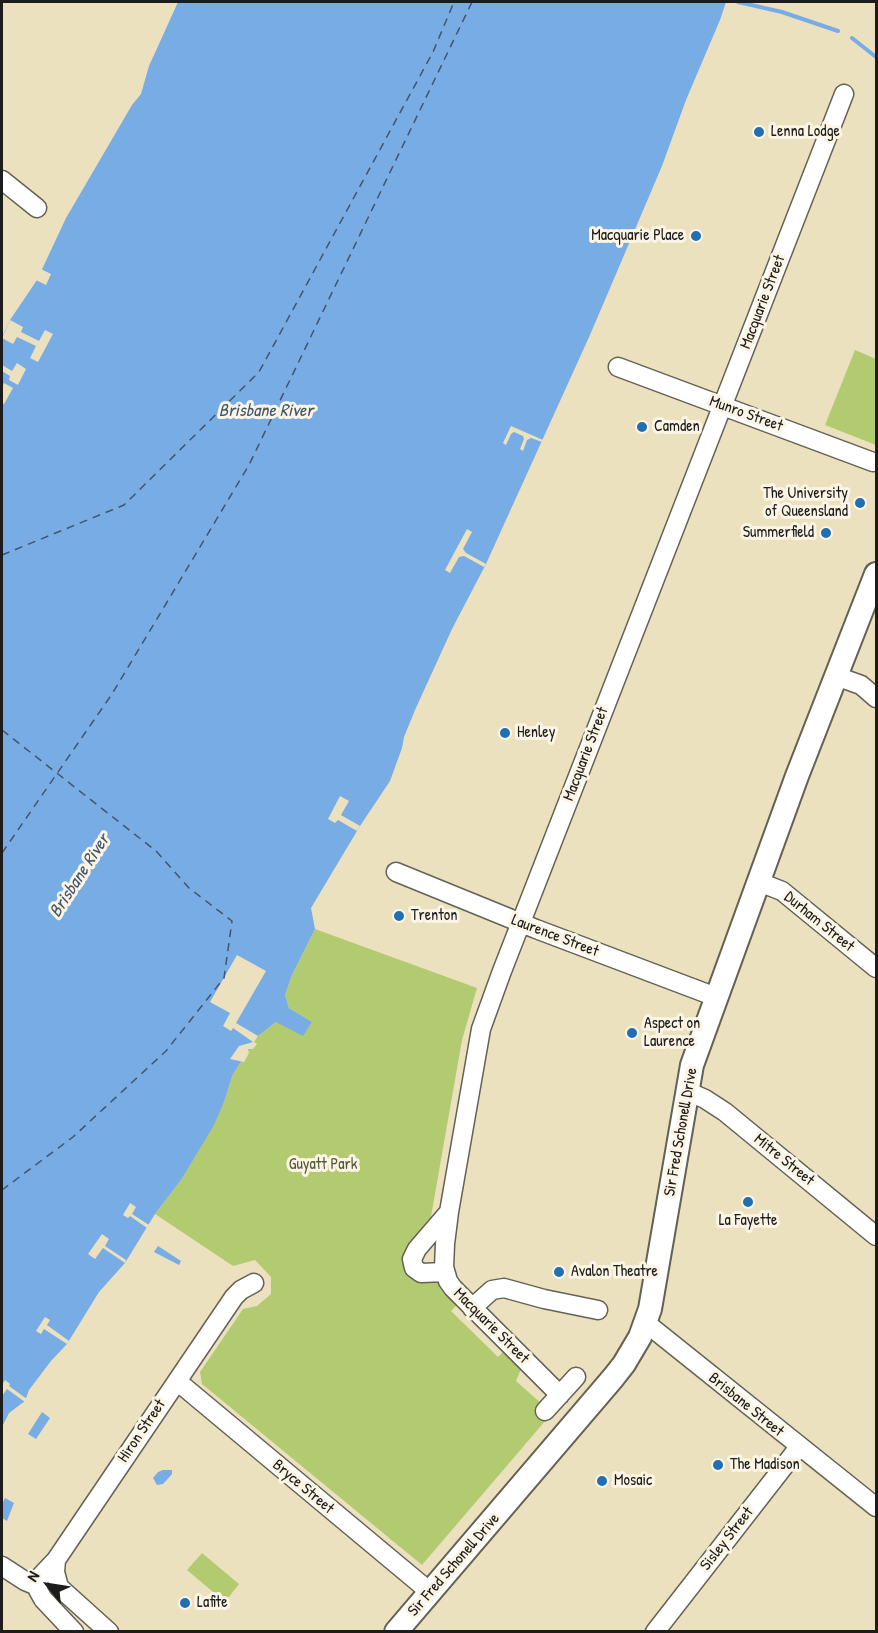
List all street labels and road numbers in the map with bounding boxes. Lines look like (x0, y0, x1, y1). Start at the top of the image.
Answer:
street label: Macquarie Street (736, 252, 790, 352)
street label: Munro Street (707, 392, 785, 436)
street label: Macquarie Street (559, 704, 613, 804)
street label: Durham Street (780, 888, 858, 956)
street label: Laurence Street (509, 911, 601, 961)
street label: Sir Fred Schonell Drive (660, 1066, 702, 1198)
street label: Mitre Street (750, 1130, 818, 1190)
street label: Macquarie Street (449, 1284, 533, 1368)
street label: Brisbane Street (704, 1369, 788, 1441)
street label: Hiron Street (114, 1396, 170, 1466)
street label: Bryce Street (268, 1456, 338, 1518)
street label: Sisley Street (696, 1503, 758, 1575)
street label: Sir Fred Schonell Drive (404, 1510, 504, 1620)

